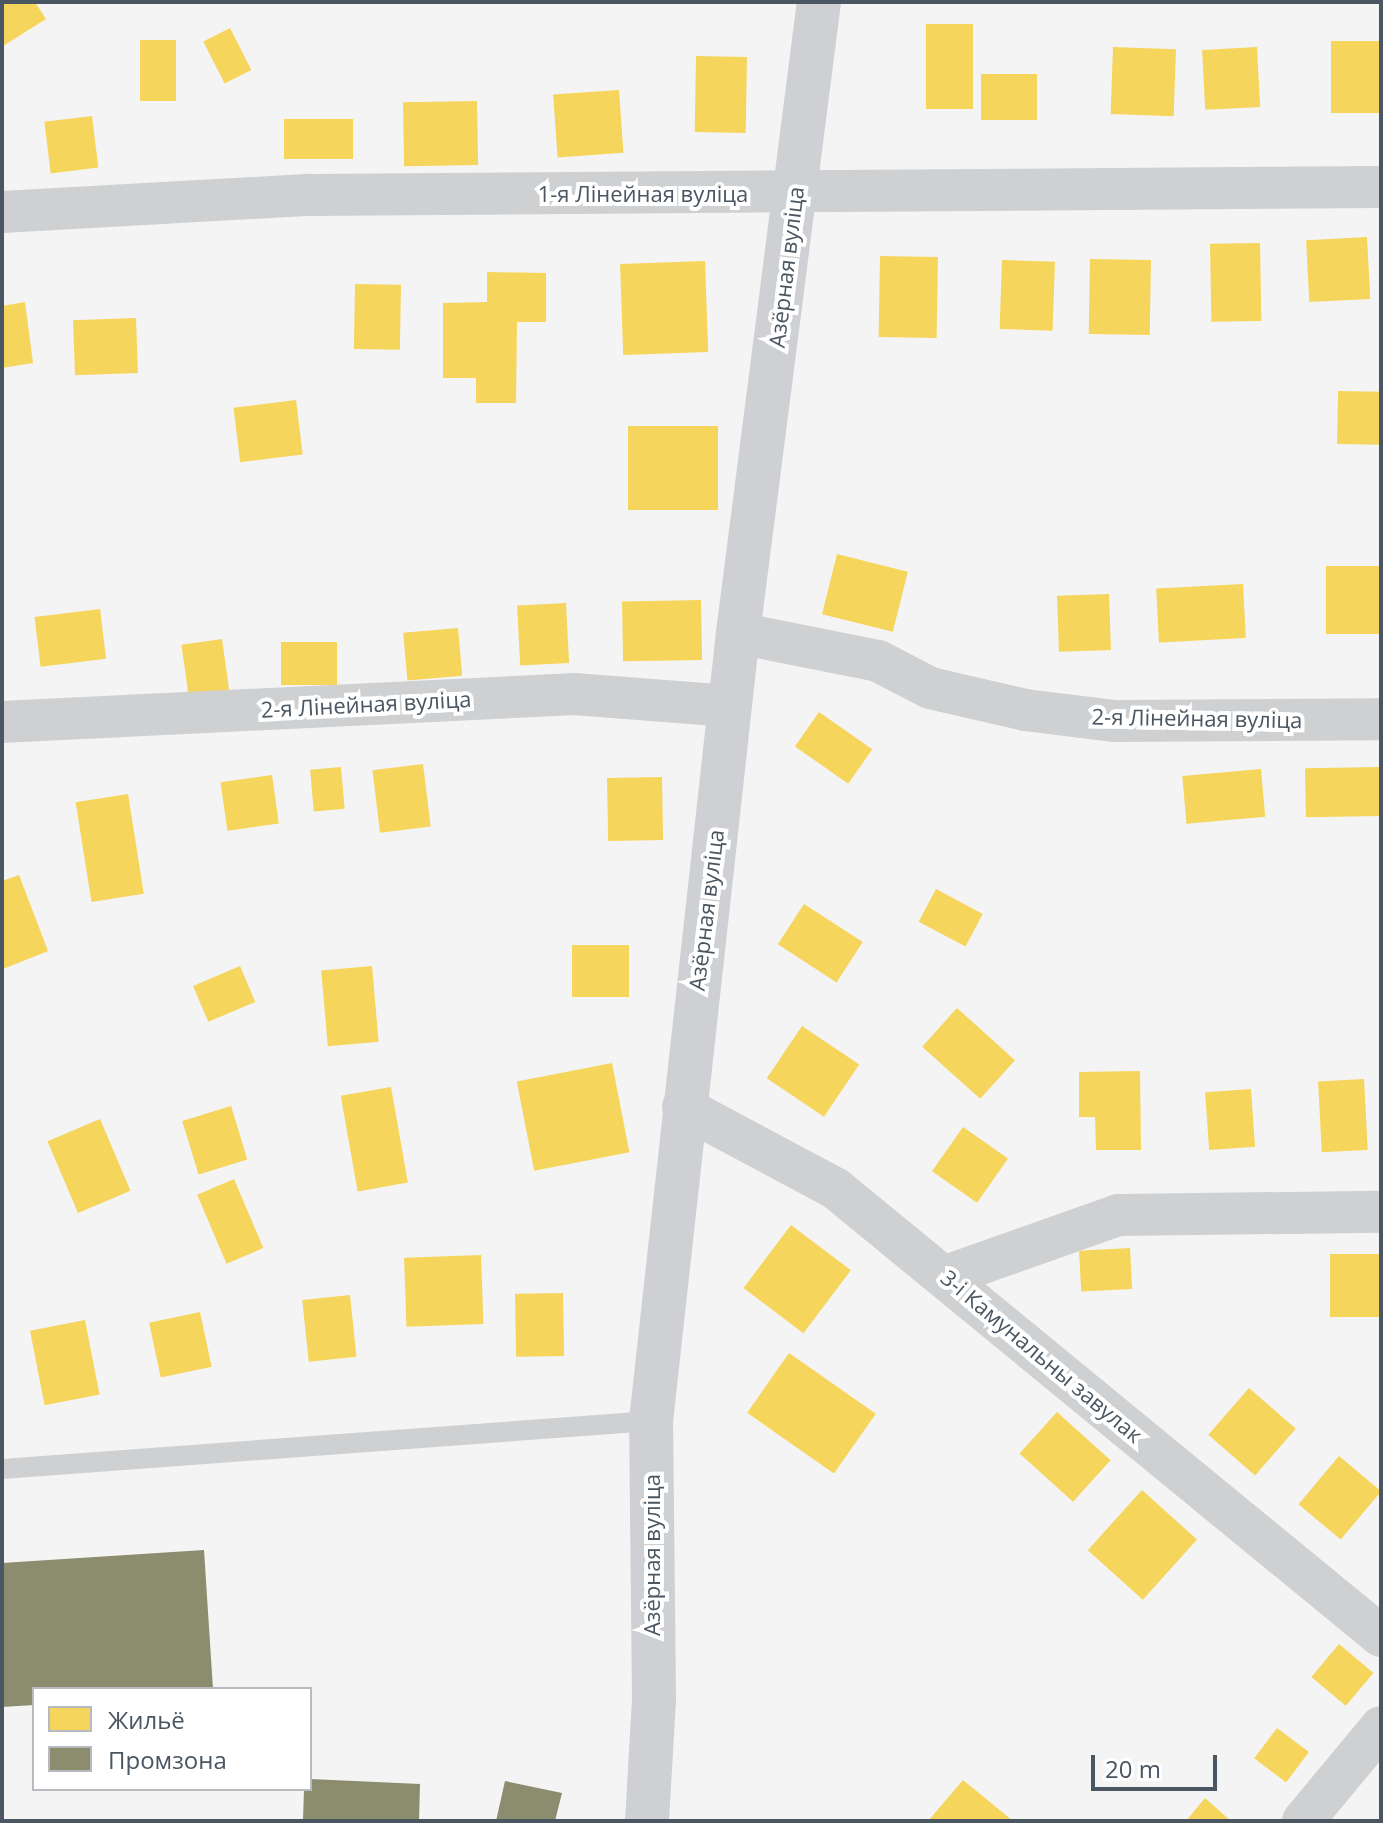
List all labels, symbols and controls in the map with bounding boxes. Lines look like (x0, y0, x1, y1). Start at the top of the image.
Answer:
street label: 1-я Лінейная вуліца (538, 181, 748, 207)
street label: Азёрная вуліца (763, 185, 809, 349)
street label: 2-я Лінейная вуліца (260, 685, 472, 723)
street label: 2-я Лінейная вуліца (1091, 703, 1303, 733)
street label: Азёрная вуліца (683, 828, 729, 992)
street label: 3-і Камунальны завулак (936, 1264, 1148, 1448)
street label: Азёрная вуліца (639, 1474, 665, 1636)
legend (32, 1687, 312, 1791)
text: Жильё (108, 1703, 185, 1736)
scale bar (1095, 1739, 1221, 1789)
text: Промзона (108, 1743, 227, 1776)
text: 20 m (1105, 1752, 1161, 1785)

